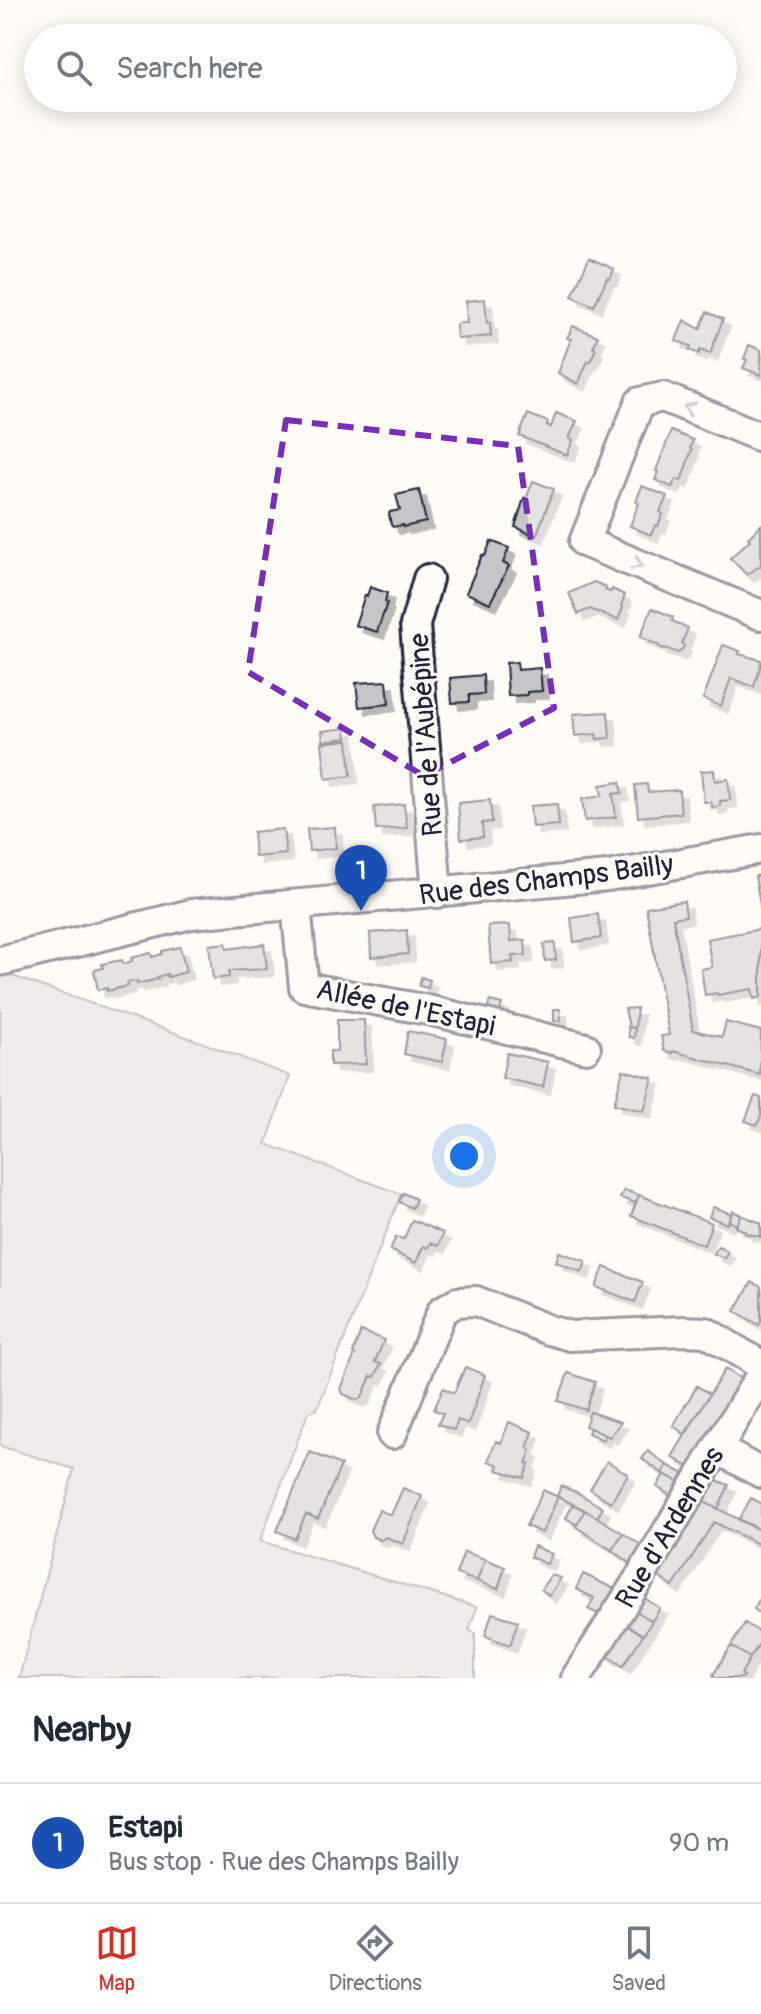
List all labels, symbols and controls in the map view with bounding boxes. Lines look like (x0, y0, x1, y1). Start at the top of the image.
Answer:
search box (24, 24, 737, 112)
icon: search (52, 46, 96, 90)
text: Search here (116, 50, 263, 87)
one-way arrow (683, 401, 697, 417)
one-way arrow (629, 555, 643, 571)
street label: Rue de l'Aubépine (402, 632, 451, 838)
pin: 1 (335, 845, 387, 911)
street label: Rue des Champs Bailly (417, 848, 675, 913)
street label: Allée de l'Estapi (313, 972, 498, 1045)
your location (444, 1136, 484, 1176)
street label: Rue d'Ardennes (608, 1440, 732, 1615)
text: Nearby (32, 1709, 131, 1752)
text: Estapi (108, 1809, 183, 1846)
text: 1 (53, 1827, 63, 1859)
text: 90 m (669, 1827, 729, 1859)
text: Bus stop · Rue des Champs Bailly (108, 1846, 459, 1878)
tab: Map (95, 1921, 139, 1997)
tab: Directions (329, 1921, 422, 1997)
tab: Saved (612, 1921, 666, 1997)

